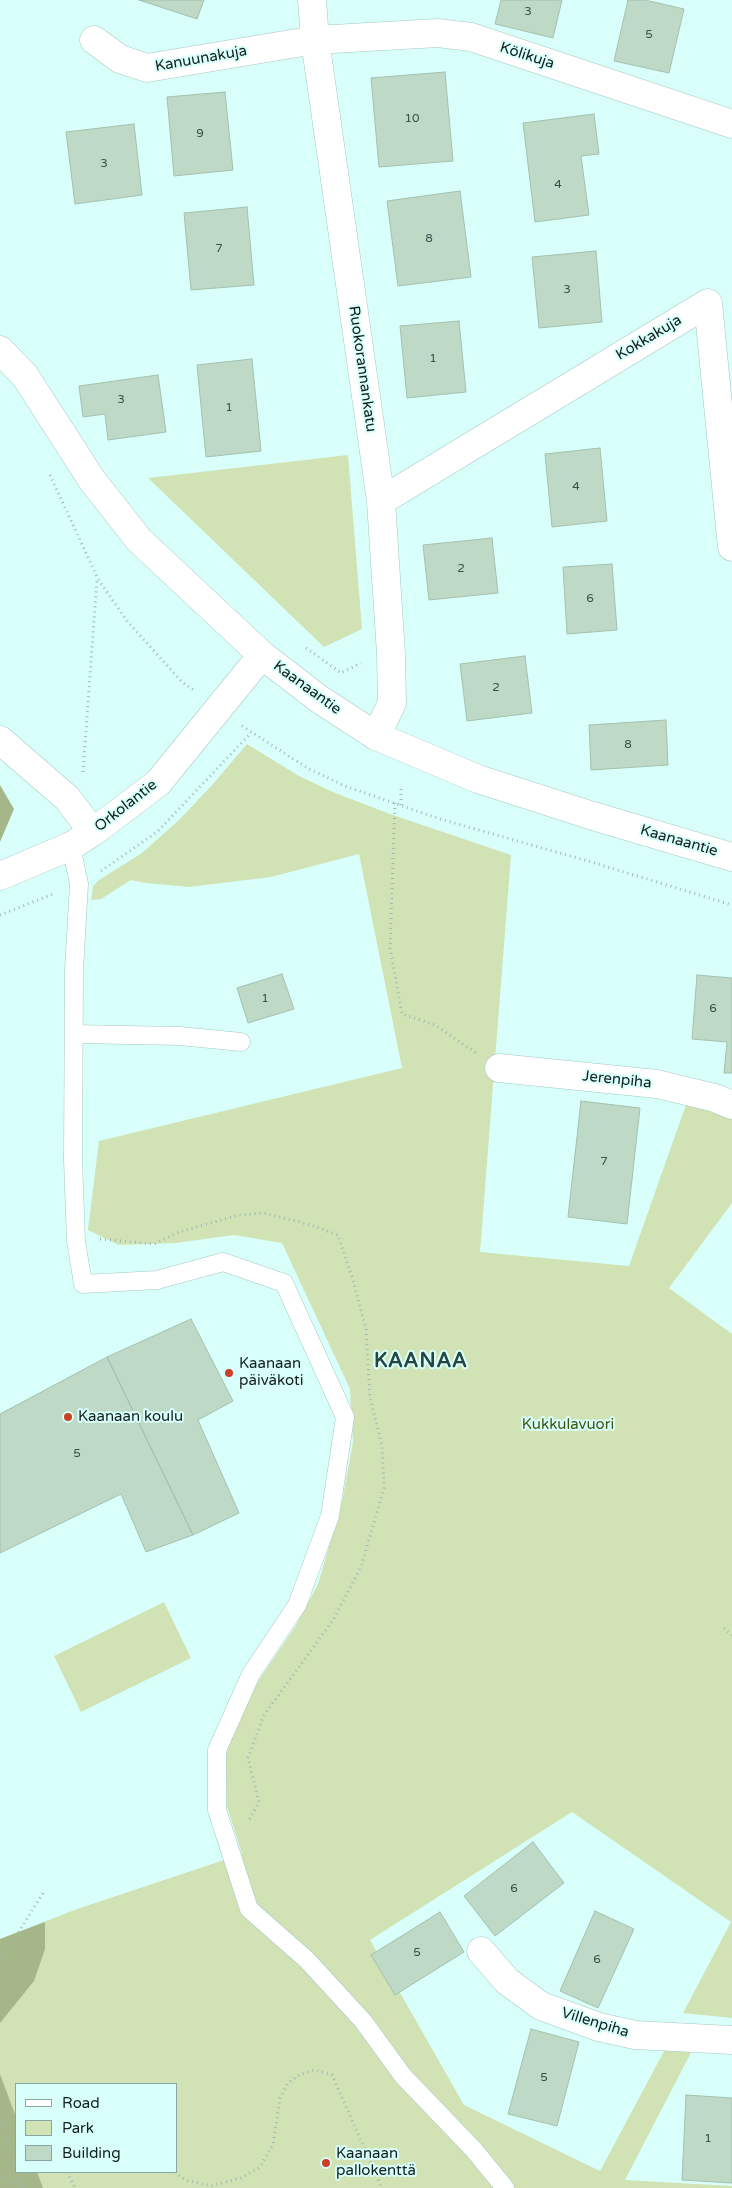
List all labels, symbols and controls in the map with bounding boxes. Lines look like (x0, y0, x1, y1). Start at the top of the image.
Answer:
house number: 3 (524, 5, 532, 19)
house number: 5 (645, 28, 653, 42)
street label: Kölikuja (497, 39, 557, 73)
street label: Kanuunakuja (154, 42, 248, 76)
house number: 10 (404, 112, 420, 126)
house number: 9 (196, 127, 204, 141)
house number: 3 (100, 157, 108, 171)
house number: 4 (554, 178, 562, 192)
house number: 8 (425, 232, 433, 246)
house number: 7 (215, 242, 223, 256)
house number: 3 (563, 283, 571, 297)
street label: Ruokorannankatu (344, 305, 380, 433)
street label: Kokkakuja (613, 311, 685, 365)
house number: 1 (429, 352, 437, 366)
house number: 3 (117, 393, 125, 407)
house number: 1 (225, 401, 233, 415)
house number: 4 (572, 480, 580, 494)
house number: 2 (457, 562, 465, 576)
house number: 6 (586, 592, 594, 606)
street label: Kaanaantie (269, 657, 345, 719)
house number: 2 (492, 681, 500, 695)
house number: 8 (624, 738, 632, 752)
street label: Orkolantie (91, 776, 161, 836)
street label: Kaanaantie (638, 821, 720, 861)
house number: 1 (261, 992, 269, 1006)
house number: 6 (709, 1002, 717, 1016)
street label: Jerenpiha (582, 1067, 652, 1093)
house number: 7 (600, 1155, 608, 1169)
district label: KAANAA (373, 1350, 469, 1374)
place label: Kaanaan päiväkoti (239, 1355, 303, 1390)
marker: Kaanaan päiväkoti (223, 1367, 235, 1379)
place label: Kaanaan koulu (78, 1408, 183, 1426)
marker: Kaanaan koulu (62, 1411, 74, 1423)
park label: Kukkulavuori (522, 1416, 614, 1434)
house number: 5 (73, 1447, 81, 1461)
house number: 6 (510, 1882, 518, 1896)
house number: 5 (413, 1946, 421, 1960)
house number: 6 (593, 1953, 601, 1967)
street label: Villenpiha (559, 2004, 631, 2042)
house number: 5 (540, 2071, 548, 2085)
legend (15, 2083, 178, 2173)
text: Road (62, 2094, 100, 2112)
text: Park (62, 2119, 94, 2137)
house number: 1 (704, 2132, 712, 2146)
text: Building (62, 2144, 121, 2162)
place label: Kaanaan pallokenttä (336, 2145, 416, 2180)
marker: Kaanaan pallokenttä (320, 2157, 332, 2169)

